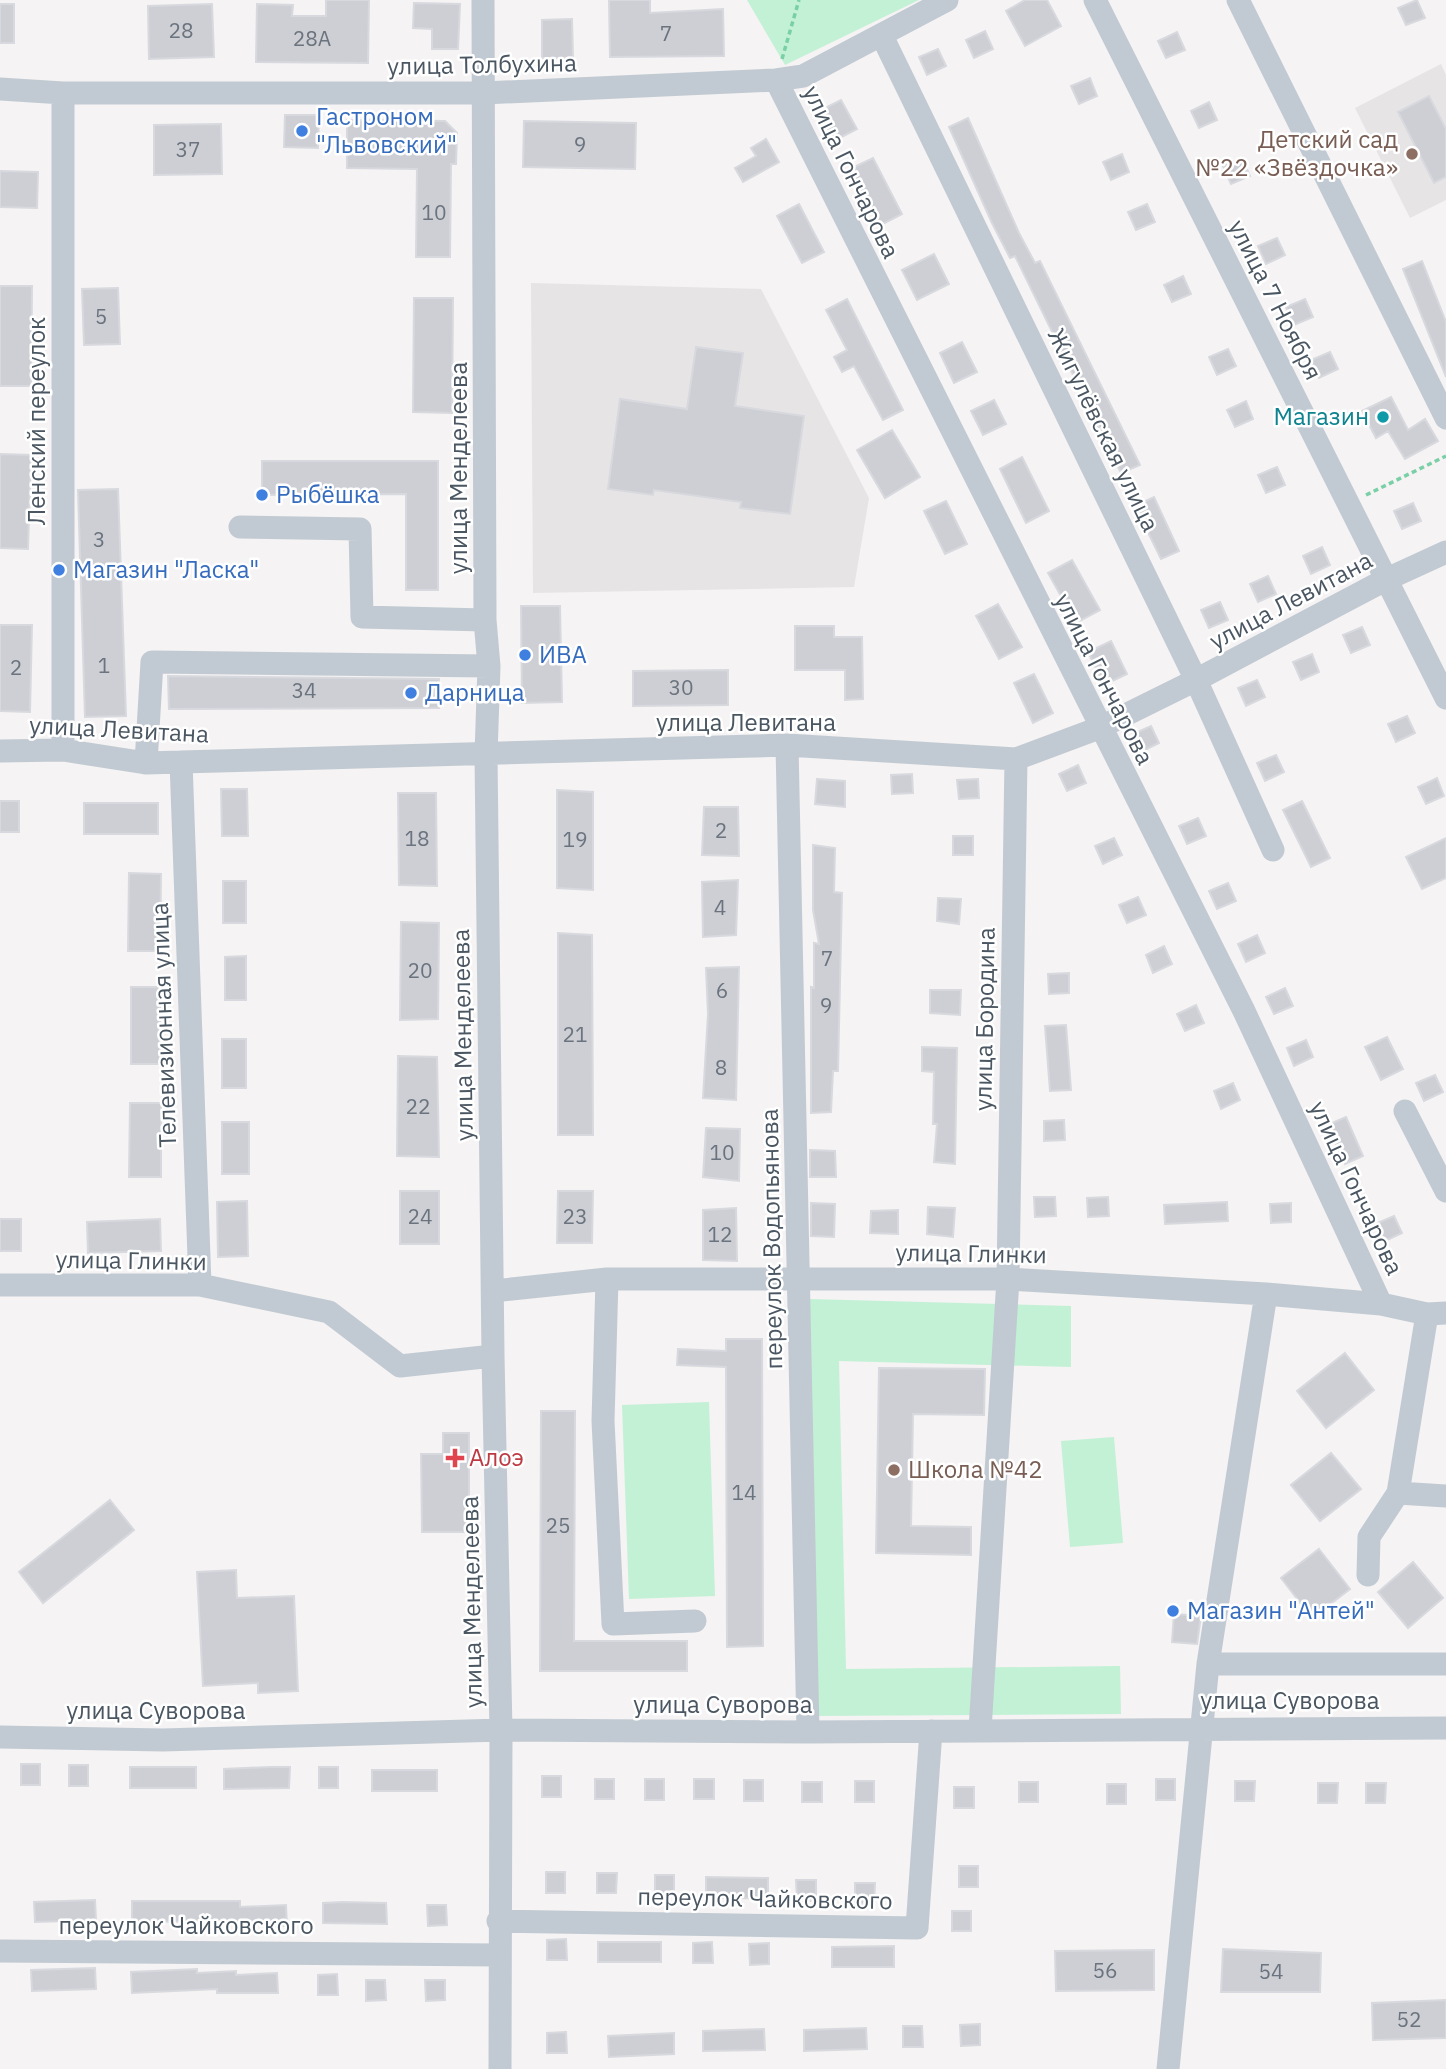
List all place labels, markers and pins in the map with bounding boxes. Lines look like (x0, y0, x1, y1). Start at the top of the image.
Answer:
place label: Гастроном "Львовский" (316, 100, 457, 160)
marker: Гастроном "Львовский" (294, 123, 310, 139)
place label: Детский сад №22 «Звёздочка» (1195, 123, 1398, 183)
marker: Детский сад №22 «Звёздочка» (1404, 146, 1420, 162)
place label: Магазин (1274, 400, 1369, 432)
marker: Магазин (1375, 409, 1391, 425)
place label: Рыбёшка (276, 478, 380, 510)
marker: Рыбёшка (254, 487, 270, 503)
place label: Магазин "Ласка" (73, 553, 259, 585)
marker: Магазин "Ласка" (51, 562, 67, 578)
place label: ИВА (539, 638, 587, 670)
marker: ИВА (517, 647, 533, 663)
place label: Дарница (425, 676, 525, 708)
marker: Дарница (403, 685, 419, 701)
place label: Алоэ (469, 1441, 524, 1473)
marker: Алоэ (447, 1450, 463, 1466)
place label: Школа №42 (908, 1453, 1043, 1485)
marker: Школа №42 (886, 1462, 902, 1478)
place label: Магазин "Антей" (1187, 1594, 1375, 1626)
marker: Магазин "Антей" (1165, 1603, 1181, 1619)

